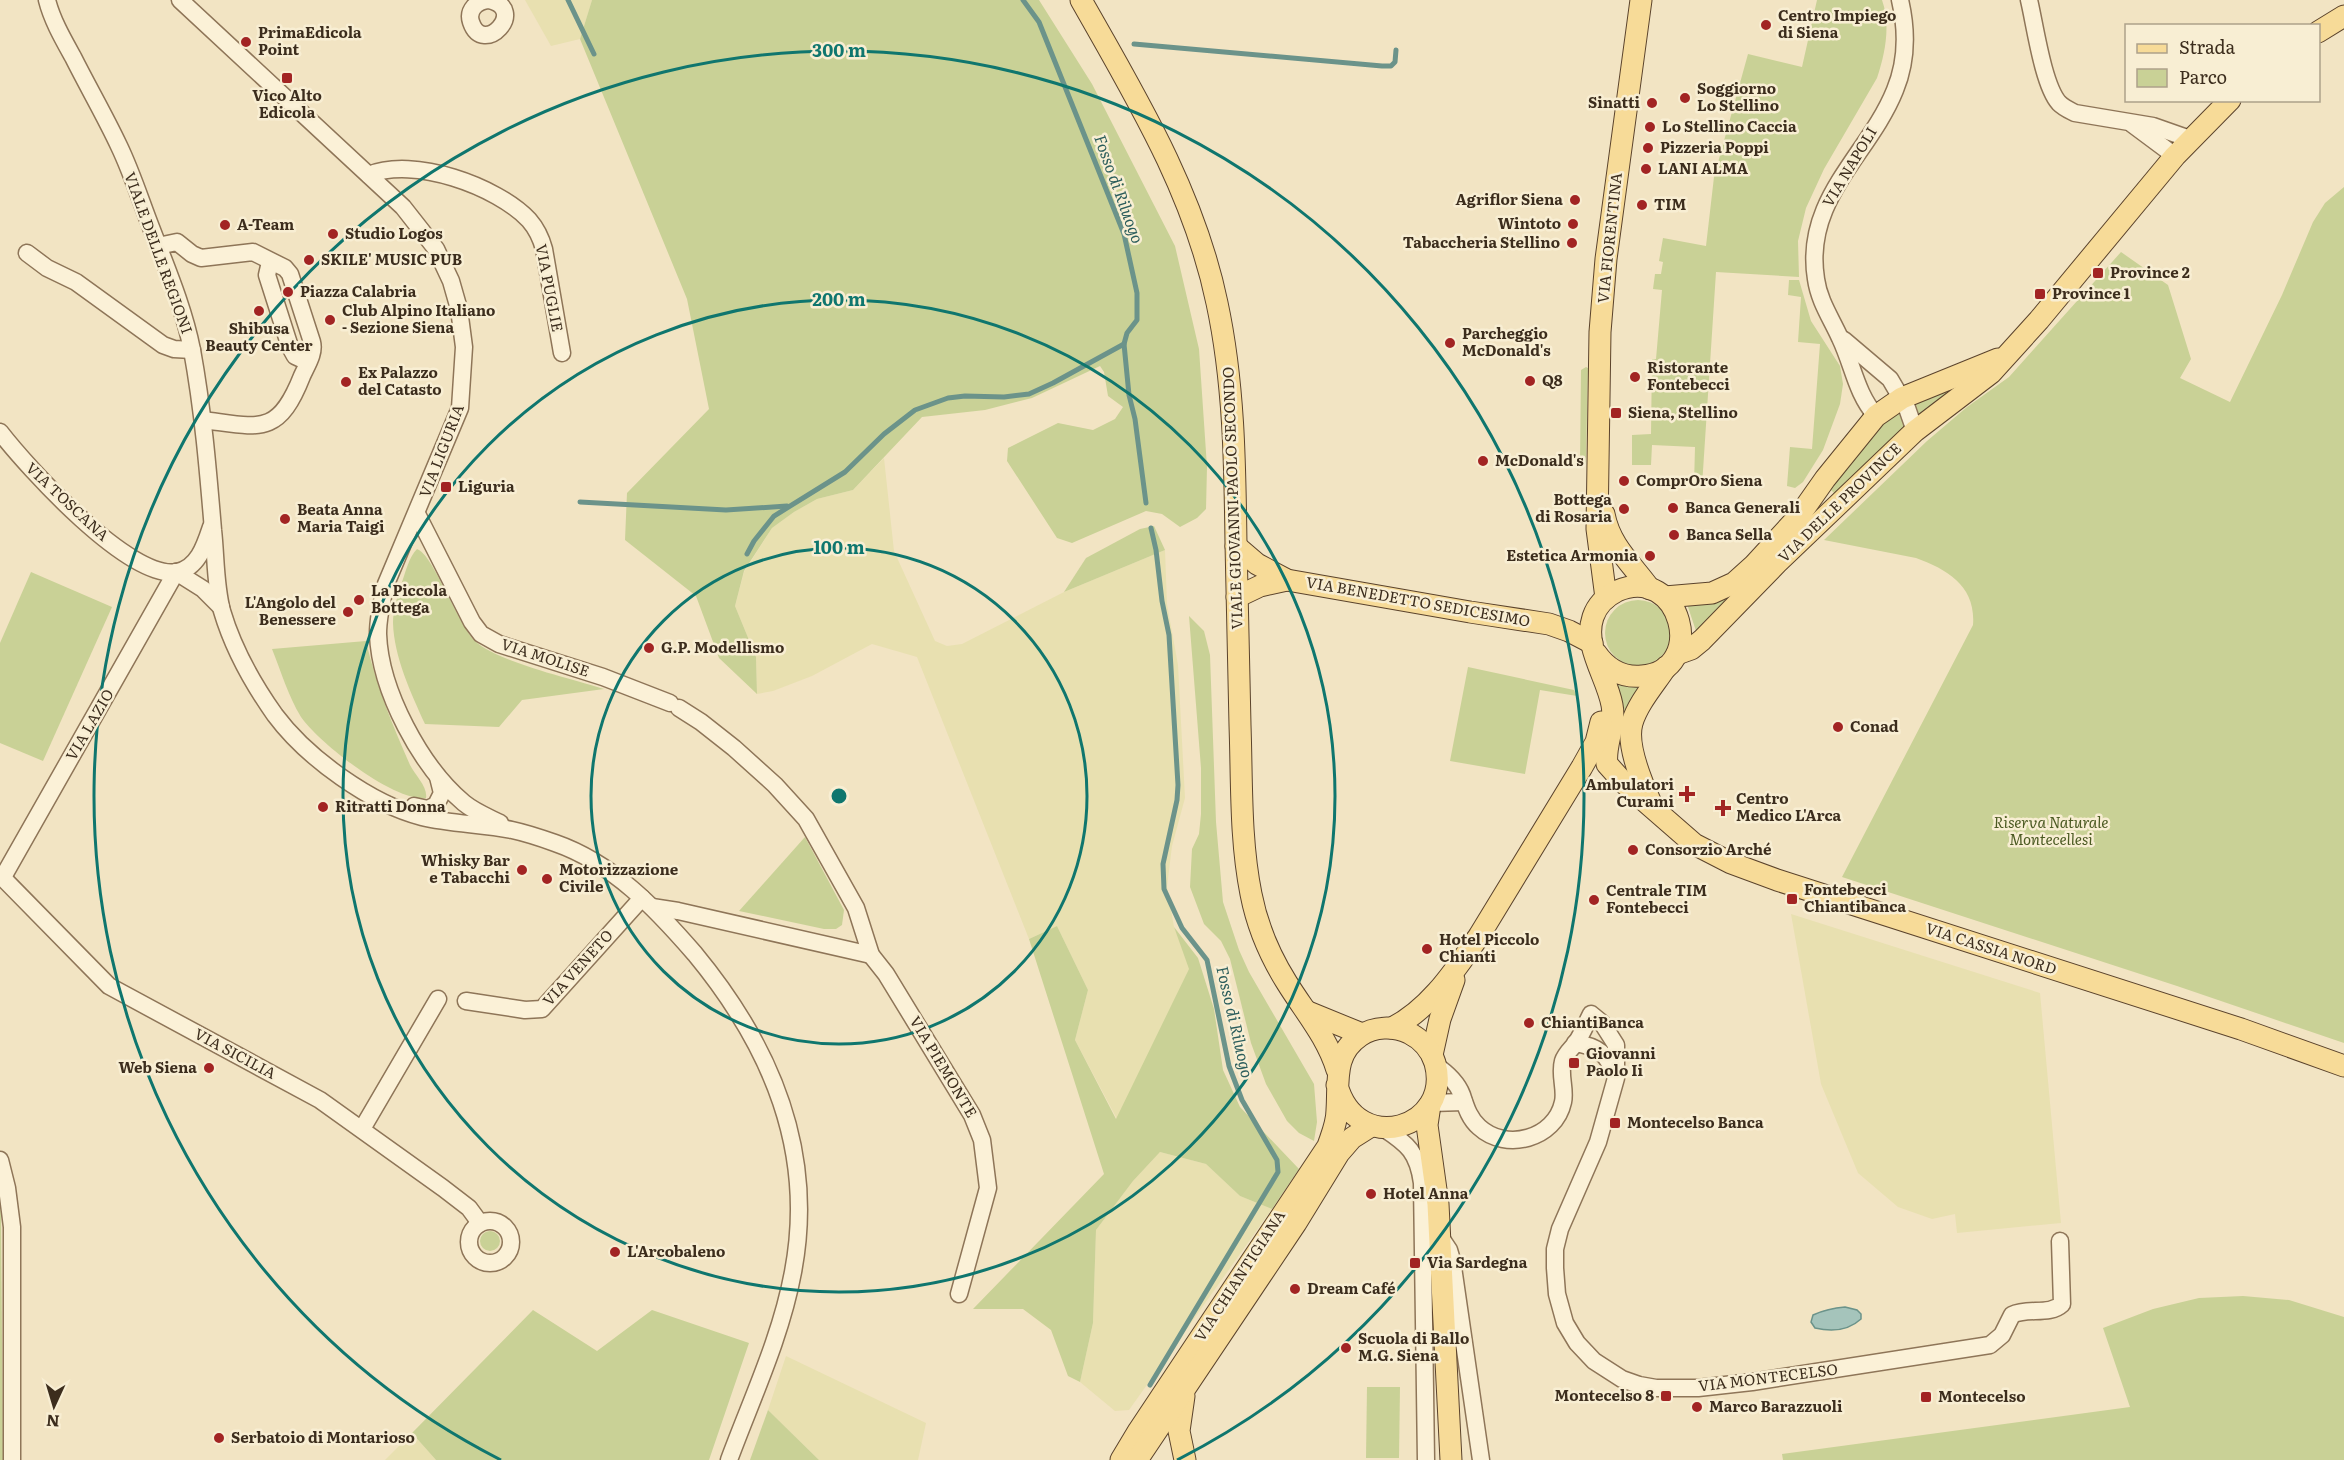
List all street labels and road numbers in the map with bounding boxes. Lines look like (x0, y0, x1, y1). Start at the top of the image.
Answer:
street label: VIA NAPOLI (1816, 122, 1882, 211)
street label: VIALE DELLE REGIONI (119, 168, 199, 337)
street label: VIA FIORENTINA (1590, 172, 1627, 304)
street label: VIA PUGLIE (531, 242, 570, 334)
street label: VIALE GIOVANNI PAOLO SECONDO (1215, 366, 1248, 630)
street label: VIA LIGURIA (412, 400, 469, 501)
street label: VIA DELLE PROVINCE (1772, 437, 1906, 567)
street label: VIA TOSCANA (21, 456, 115, 546)
street label: VIA BENEDETTO SEDICESIMO (1304, 569, 1532, 632)
street label: VIA MOLISE (498, 631, 593, 682)
street label: VIA LAZIO (59, 684, 118, 764)
street label: VIA CASSIA NORD (1923, 916, 2060, 980)
street label: VIA VENETO (536, 924, 617, 1010)
street label: VIA PIEMONTE (905, 1011, 984, 1122)
street label: VIA SICILIA (191, 1021, 281, 1084)
street label: VIA CHIANTIGIANA (1188, 1205, 1290, 1345)
street label: VIA MONTECELSO (1697, 1357, 1839, 1396)

